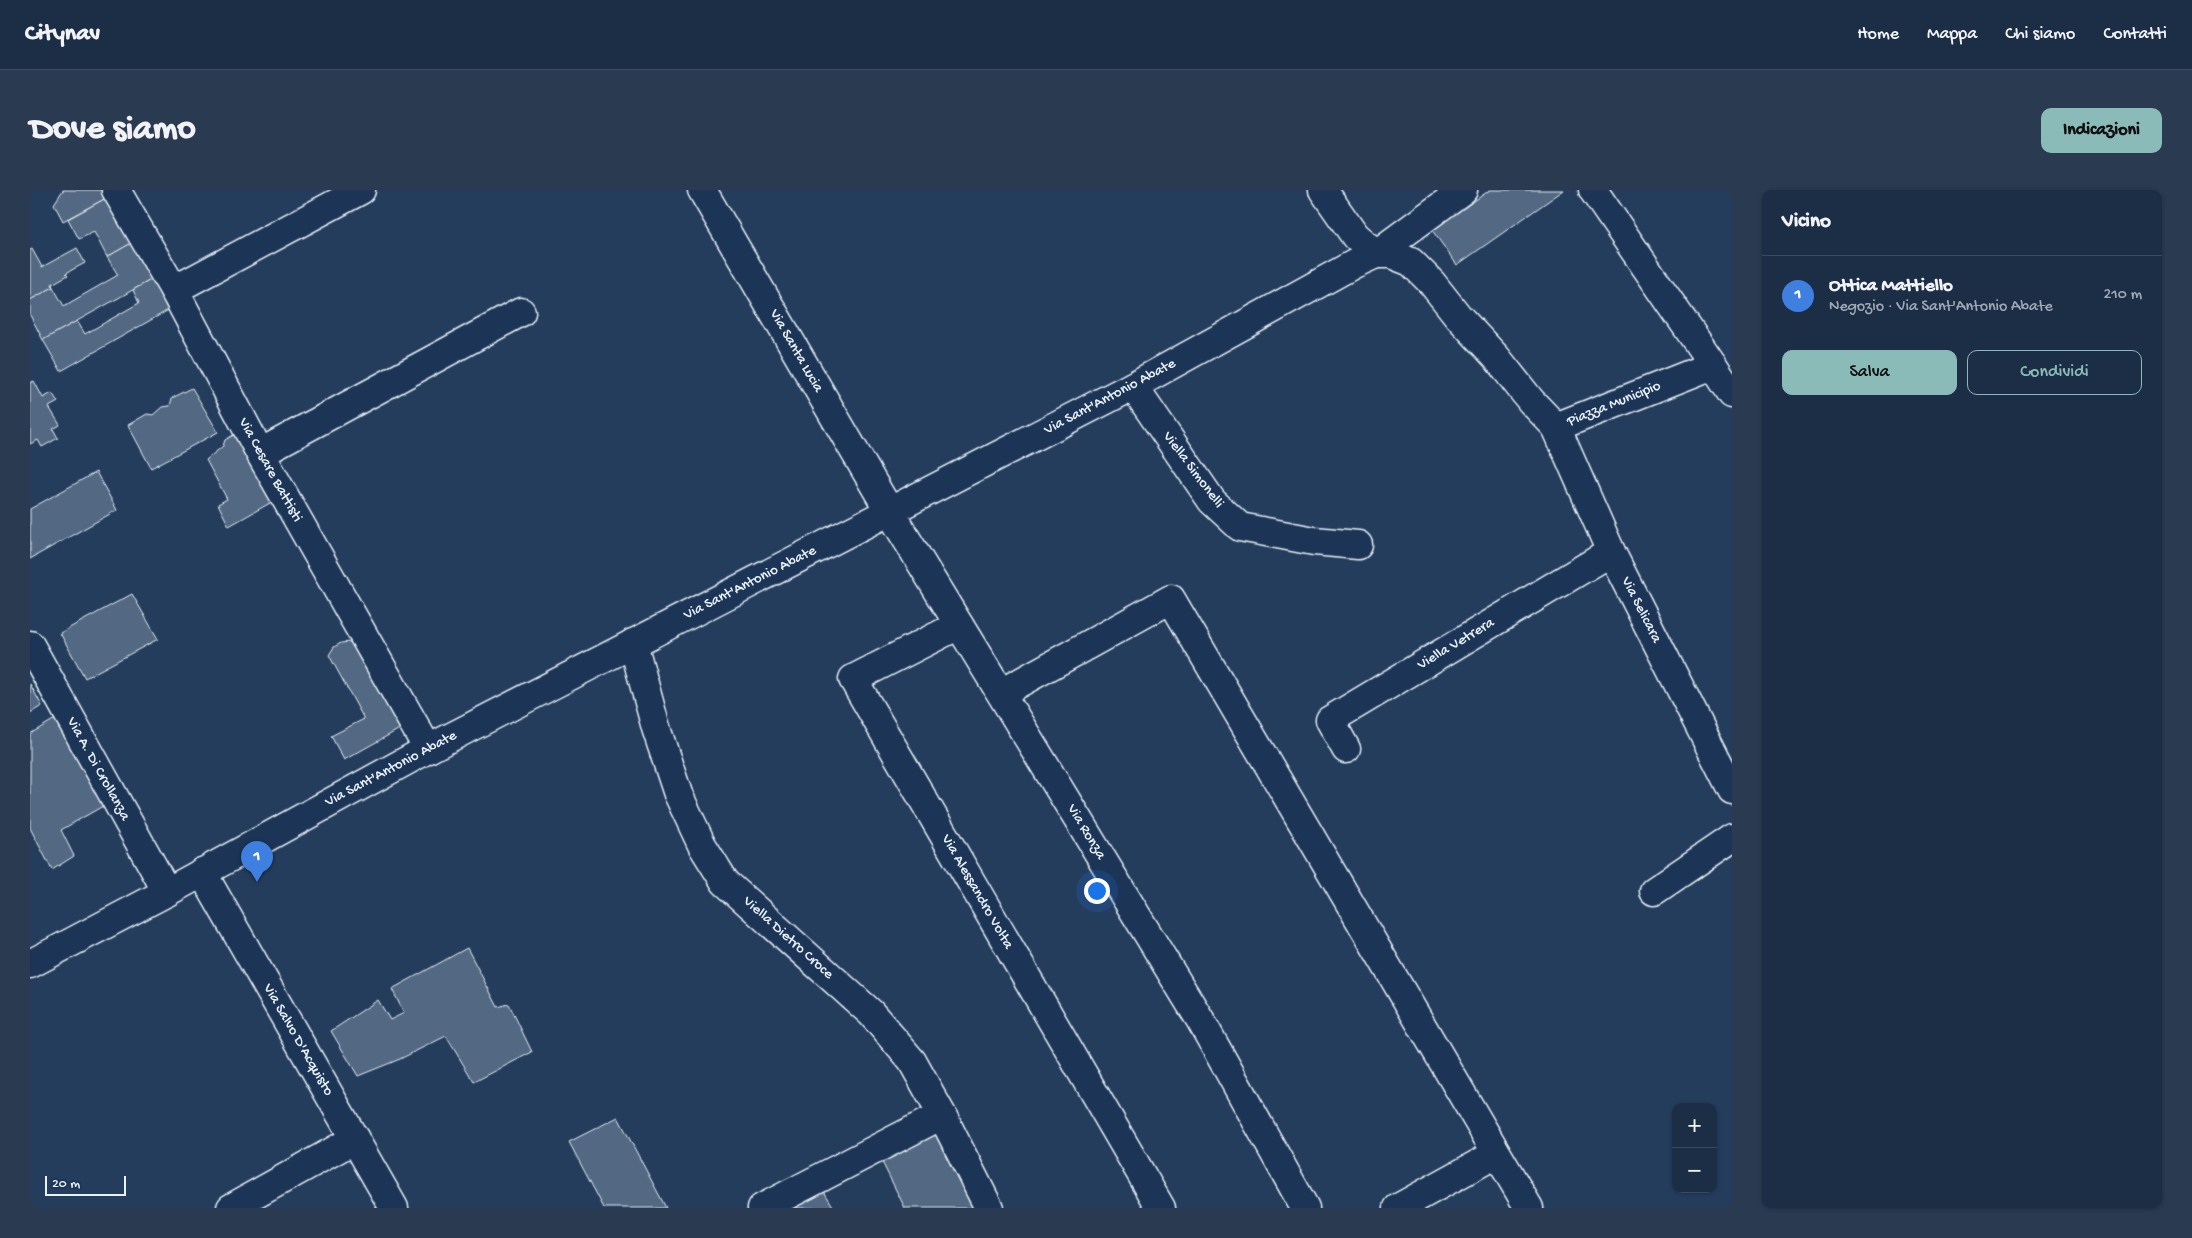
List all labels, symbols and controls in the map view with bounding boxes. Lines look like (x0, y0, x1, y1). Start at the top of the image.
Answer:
text: Citynav (25, 20, 100, 49)
text: Home (1857, 24, 1899, 45)
text: Mappa (1927, 24, 1977, 45)
text: Chi siamo (2005, 24, 2075, 45)
text: Contatti (2103, 24, 2167, 45)
button: Indicazioni (2041, 108, 2162, 153)
text: Dove siamo (30, 110, 196, 151)
text: Vicino (1782, 210, 1831, 235)
text: Ottica Mattiello (1829, 275, 1953, 298)
text: 1 (1795, 286, 1801, 305)
text: 210 m (2103, 286, 2142, 305)
text: Negozio · Via Sant'Antonio Abate (1829, 298, 2053, 317)
street label: Via Santa Lucia (764, 305, 827, 396)
button: Salva (1782, 350, 1957, 395)
button: Condividi (1967, 350, 2142, 395)
street label: Via Sant'Antonio Abate (1040, 355, 1179, 440)
street label: Piazza Municipio (1564, 377, 1664, 431)
street label: Via Cesare Battisti (233, 414, 306, 525)
street label: Viella Simonelli (1158, 427, 1228, 512)
street label: Via Sant'Antonio Abate (680, 542, 820, 625)
street label: Via Selicara (1616, 573, 1666, 647)
street label: Viella Vetrera (1413, 614, 1498, 675)
street label: Via A. Di Crollanza (62, 713, 134, 824)
street label: Via Sant'Antonio Abate (321, 727, 460, 812)
street label: Via Ronza (1062, 800, 1110, 863)
street label: Via Alessandro Volta (936, 831, 1017, 953)
pin: 1 (241, 841, 273, 882)
your location (1084, 878, 1110, 904)
street label: Viella Dietro Croce (738, 892, 837, 983)
street label: Via Salvo D'Acquisto (258, 980, 337, 1099)
map controls (1672, 1103, 1717, 1193)
button: + (1672, 1103, 1717, 1148)
button: − (1672, 1148, 1717, 1193)
scale bar (45, 1173, 126, 1196)
text: 20 m (52, 1176, 80, 1193)

